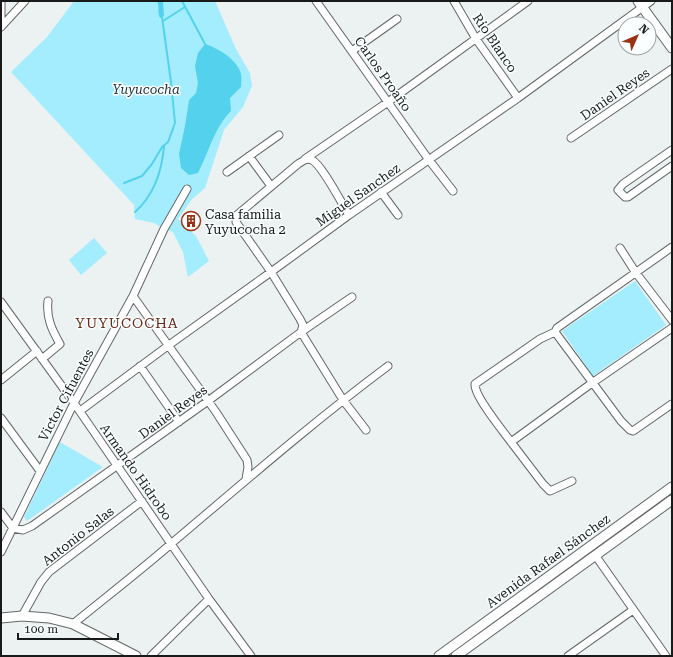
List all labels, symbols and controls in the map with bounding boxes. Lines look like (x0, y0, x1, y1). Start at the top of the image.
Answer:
street label: Río Blanco (470, 11, 520, 75)
north arrow (617, 16, 657, 56)
text: N (636, 22, 652, 37)
street label: Carlos Proaño (352, 34, 414, 114)
street label: Daniel Reyes (578, 65, 652, 123)
park label: Yuyucocha (112, 82, 180, 97)
street label: Miguel Sanchez (313, 161, 403, 229)
place label: Casa familia Yuyucocha 2 (205, 207, 286, 237)
building icon: Casa familia Yuyucocha 2 (180, 210, 202, 232)
district label: YUYUCOCHA (75, 315, 179, 331)
street label: Victor Cifuentes (35, 346, 97, 444)
street label: Daniel Reyes (136, 382, 210, 442)
street label: Armando Hidrobo (97, 421, 175, 523)
street label: Antonio Salas (39, 503, 117, 569)
street label: Avenida Rafael Sánchez (483, 511, 613, 611)
scale bar (18, 615, 118, 641)
text: 100 m (24, 622, 58, 636)

